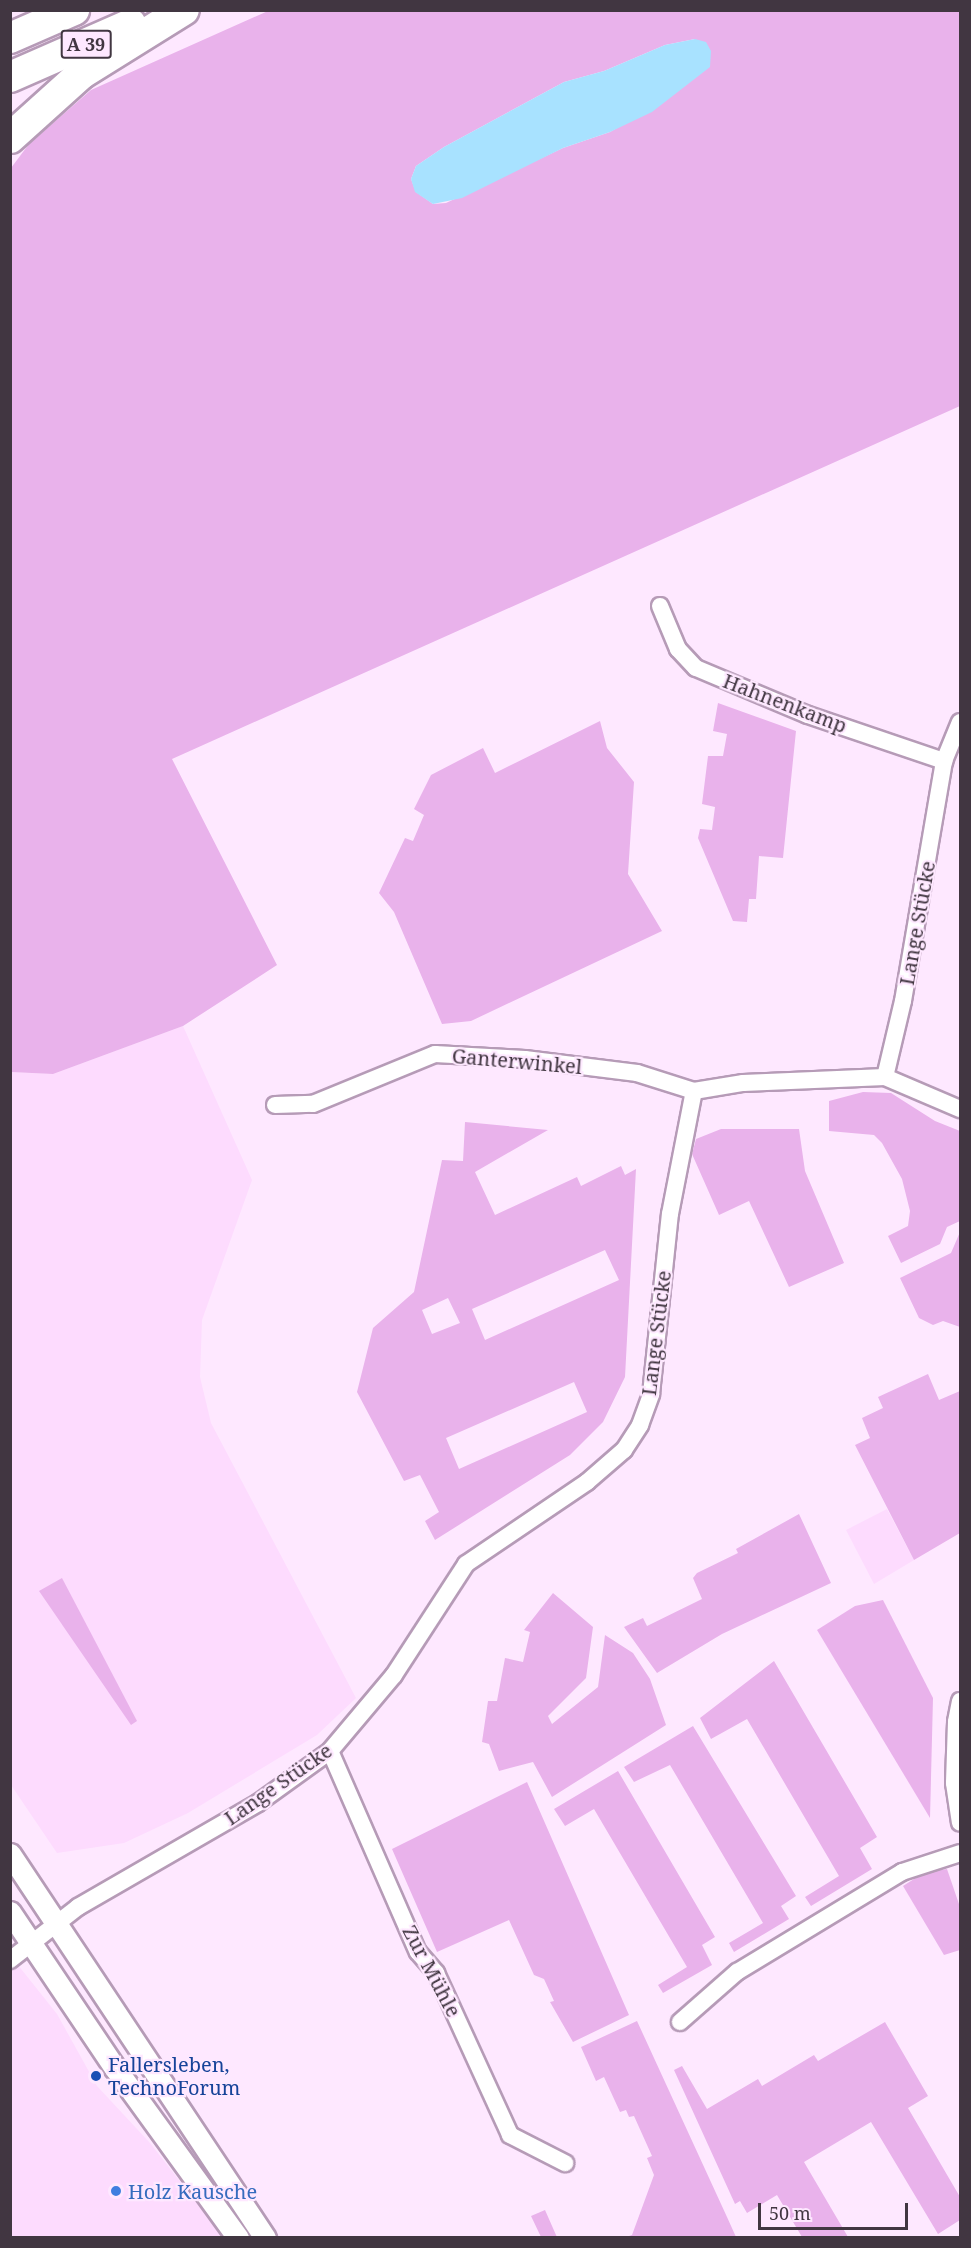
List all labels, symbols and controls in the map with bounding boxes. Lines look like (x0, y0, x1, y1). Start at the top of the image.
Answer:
road number: A 39 (60, 29, 112, 59)
street label: Hahnenkamp (720, 668, 850, 738)
street label: Lange Stücke (894, 859, 940, 987)
street label: Ganterwinkel (451, 1043, 583, 1079)
street label: Lange Stücke (636, 1269, 676, 1397)
street label: Lange Stücke (220, 1738, 336, 1830)
street label: Zur Mühle (398, 1921, 466, 2021)
place label: Fallersleben, TechnoForum (108, 2052, 240, 2099)
marker: Fallersleben, TechnoForum (89, 2069, 103, 2083)
place label: Holz Kausche (128, 2179, 257, 2203)
marker: Holz Kausche (109, 2184, 123, 2198)
scale bar (761, 2191, 911, 2229)
text: 50 m (769, 2201, 811, 2225)

